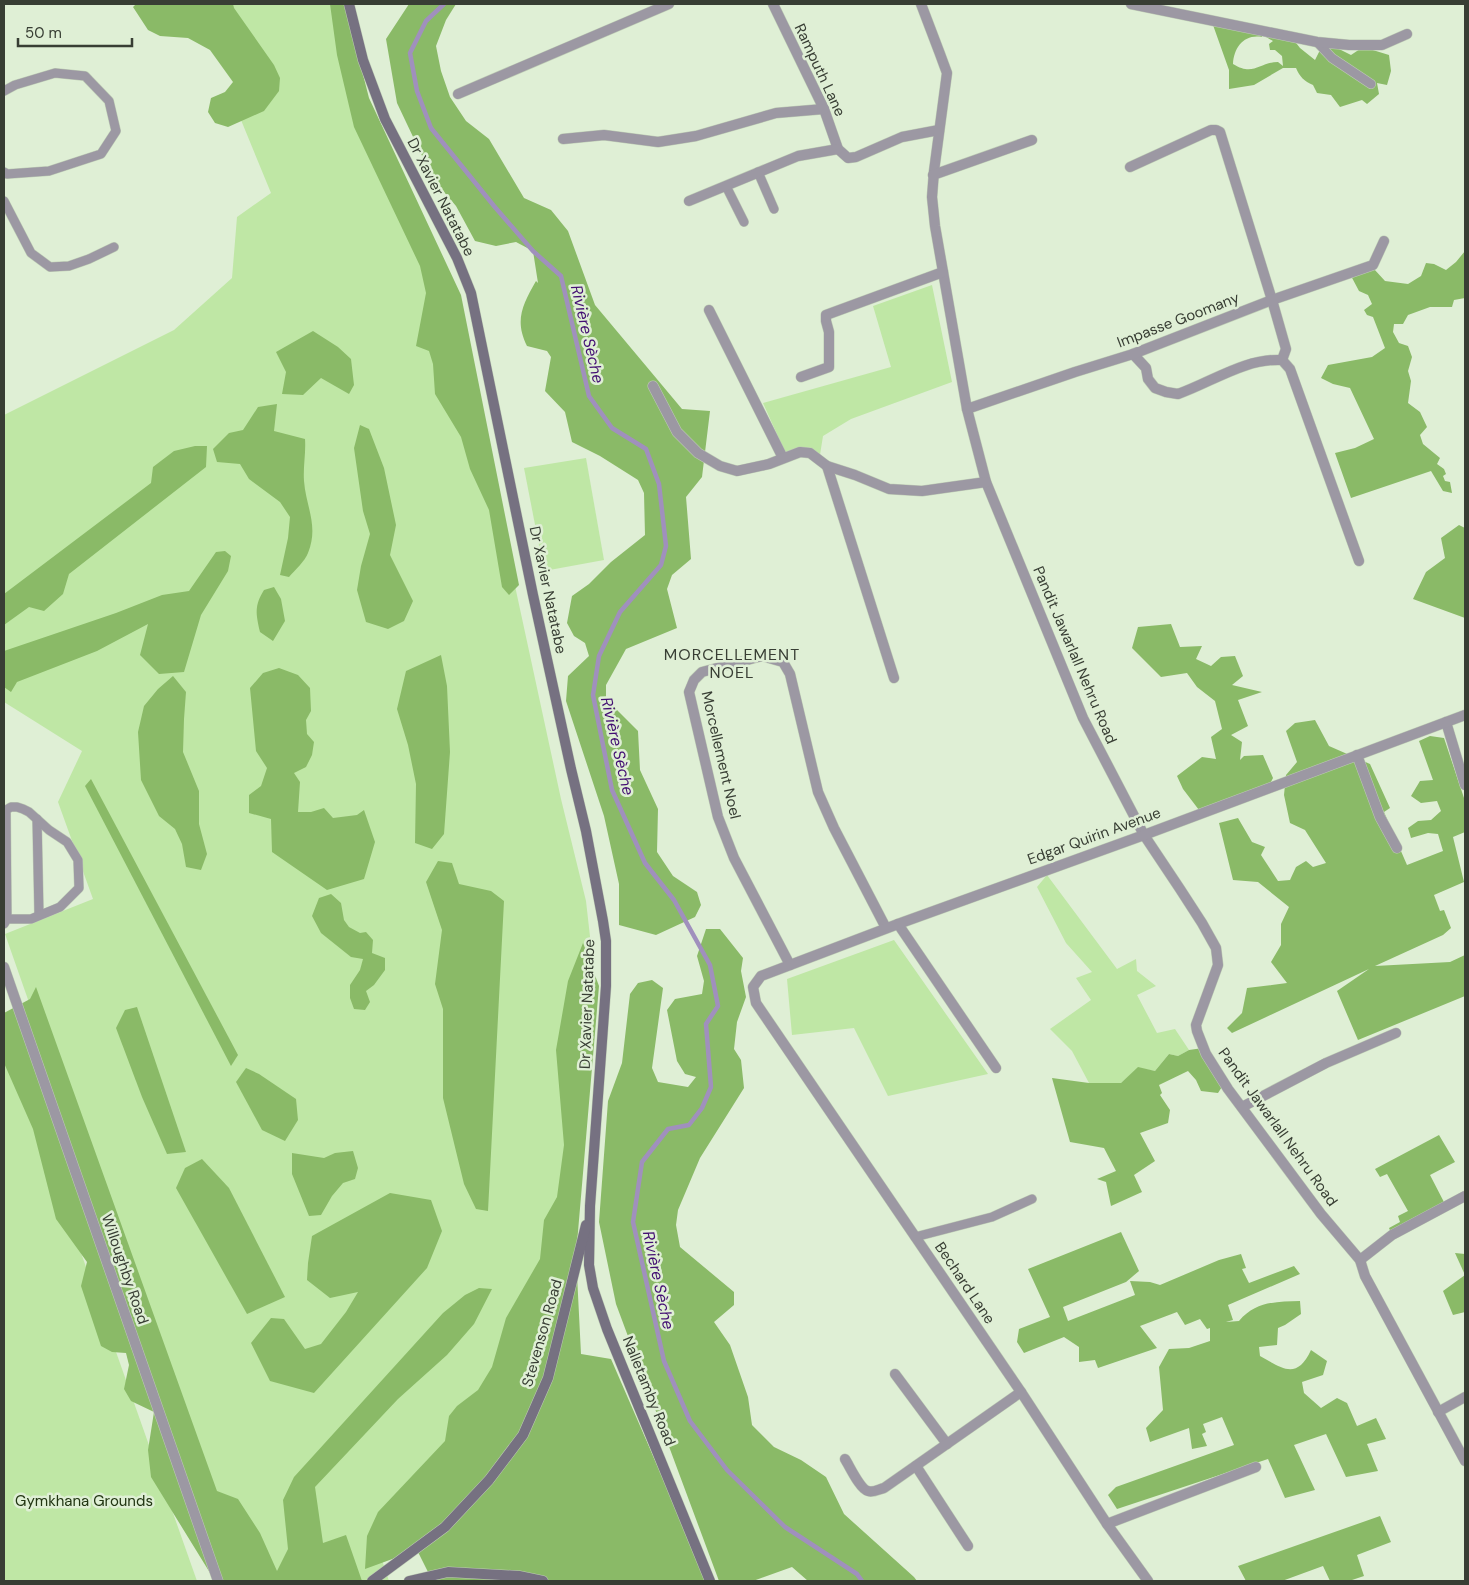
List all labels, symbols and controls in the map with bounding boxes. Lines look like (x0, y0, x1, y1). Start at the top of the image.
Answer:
scale bar (18, 15, 131, 47)
street label: Ramputh Lane (790, 21, 850, 119)
text: 50 m (25, 23, 62, 43)
street label: Dr Xavier Natatabe (403, 134, 479, 260)
water label: Rivière Sèche (566, 283, 609, 385)
street label: Impasse Goomany (1114, 287, 1243, 353)
street label: Dr Xavier Natatabe (525, 524, 571, 656)
street label: Pandit Jawarlall Nehru Road (1028, 563, 1122, 747)
district label: MORCELLEMENT NOEL (664, 644, 800, 683)
street label: Morcellement Noel (697, 689, 745, 821)
water label: Rivière Sèche (596, 695, 639, 797)
street label: Edgar Quirin Avenue (1025, 803, 1163, 869)
street label: Dr Xavier Natatabe (575, 939, 599, 1069)
street label: Pandit Jawarlall Nehru Road (1214, 1044, 1342, 1210)
street label: Willoughby Road (97, 1211, 153, 1327)
water label: Rivière Sèche (638, 1229, 679, 1331)
street label: Bechard Lane (930, 1238, 1000, 1328)
street label: Stevenson Road (517, 1277, 567, 1389)
street label: Nalletamby Road (618, 1333, 680, 1449)
park label: Gymkhana Grounds (15, 1491, 153, 1511)

